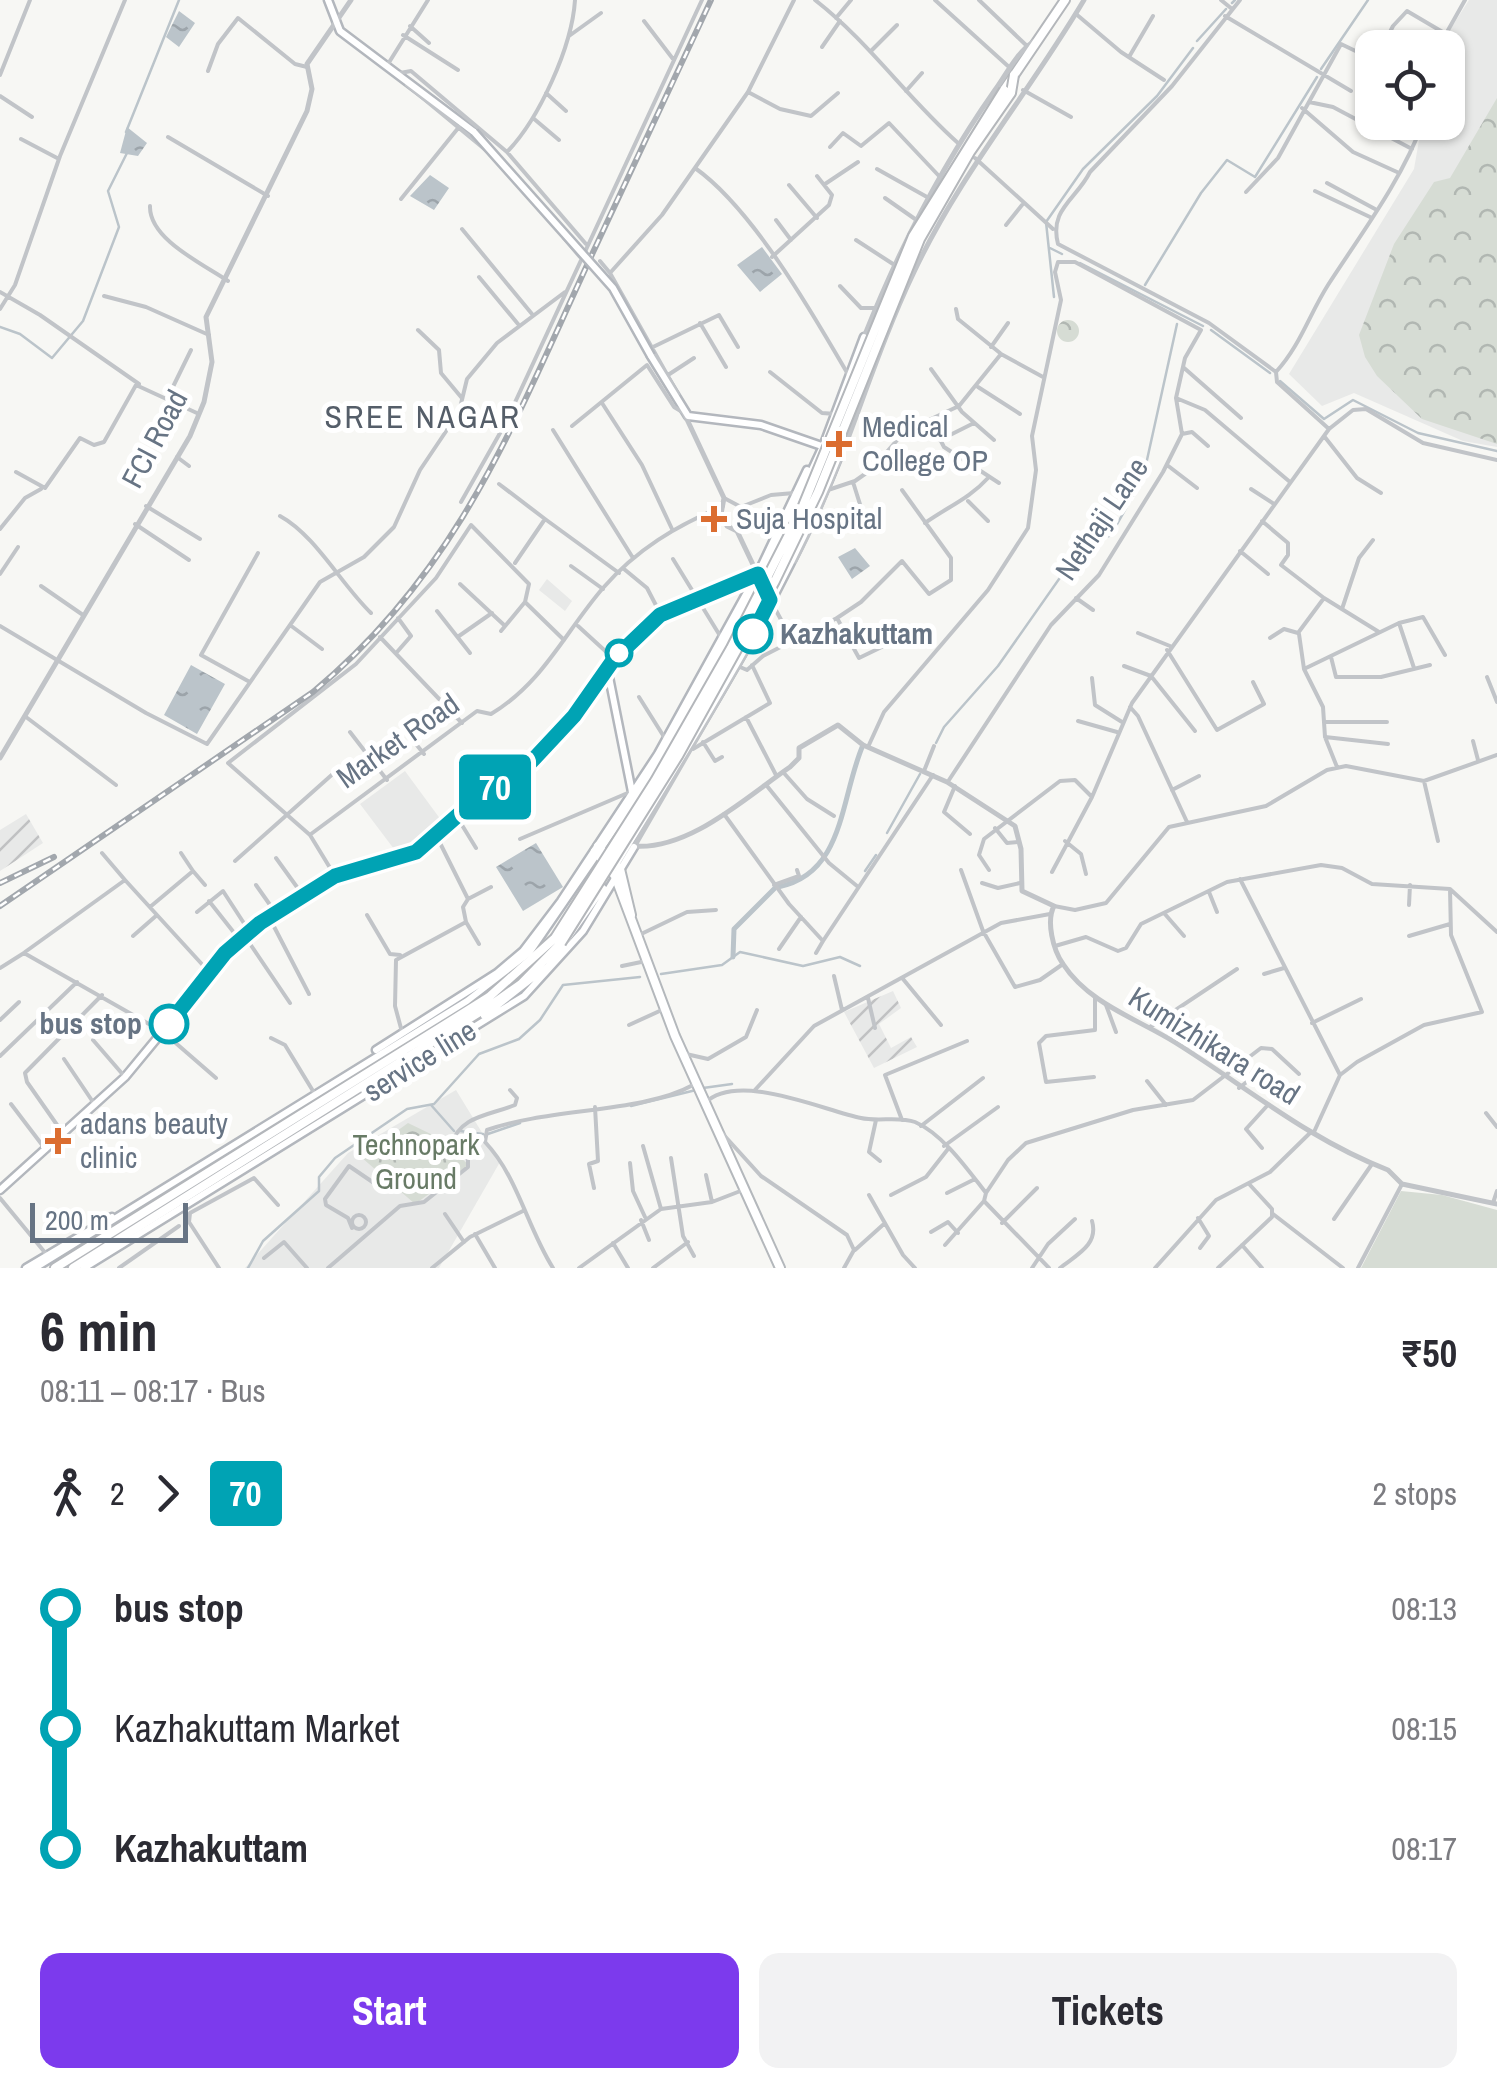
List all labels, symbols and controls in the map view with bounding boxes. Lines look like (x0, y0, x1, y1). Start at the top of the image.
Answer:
map controls (1355, 30, 1465, 140)
button: locate (1355, 30, 1465, 140)
street label: FCI Road (112, 383, 196, 494)
district label: SREE NAGAR (324, 395, 522, 438)
place label: Medical College OP (862, 406, 988, 480)
marker: Medical College OP (826, 431, 852, 457)
street label: Nethaji Lane (1046, 449, 1157, 587)
place label: Suja Hospital (736, 498, 882, 538)
marker: Suja Hospital (701, 506, 727, 532)
place label: Kazhakuttam (780, 613, 933, 653)
marker: Kazhakuttam (734, 615, 772, 653)
unlabelled marker (606, 640, 632, 666)
street label: Market Road (328, 683, 467, 797)
line badge: 70 (450, 754, 540, 820)
text: 70 (479, 764, 511, 811)
street label: Kumizhikara road (1122, 977, 1307, 1114)
place label: bus stop (39, 1003, 142, 1043)
marker: bus stop (150, 1005, 188, 1043)
street label: service line (356, 1010, 483, 1110)
place label: adans beauty clinic (80, 1103, 228, 1177)
park label: Technopark Ground (352, 1124, 480, 1198)
marker: adans beauty clinic (45, 1128, 71, 1154)
scale bar (30, 1198, 188, 1242)
text: 200 m (45, 1201, 109, 1239)
text: 6 min (40, 1294, 158, 1368)
text: ₹50 (1400, 1328, 1457, 1379)
text: 08:11 – 08:17 · Bus (40, 1369, 266, 1412)
icon: walk (40, 1466, 95, 1521)
icon: forward (140, 1466, 195, 1521)
text: 70 (230, 1470, 262, 1517)
text: 2 (110, 1472, 125, 1515)
text: 2 stops (1372, 1472, 1457, 1515)
text: bus stop (114, 1583, 244, 1634)
text: 08:13 (1391, 1587, 1457, 1630)
text: Kazhakuttam Market (114, 1703, 400, 1754)
text: 08:15 (1391, 1707, 1457, 1750)
text: Kazhakuttam (114, 1823, 308, 1874)
text: 08:17 (1391, 1827, 1457, 1870)
button: Start (40, 1953, 739, 2068)
button: Tickets (759, 1953, 1457, 2068)

